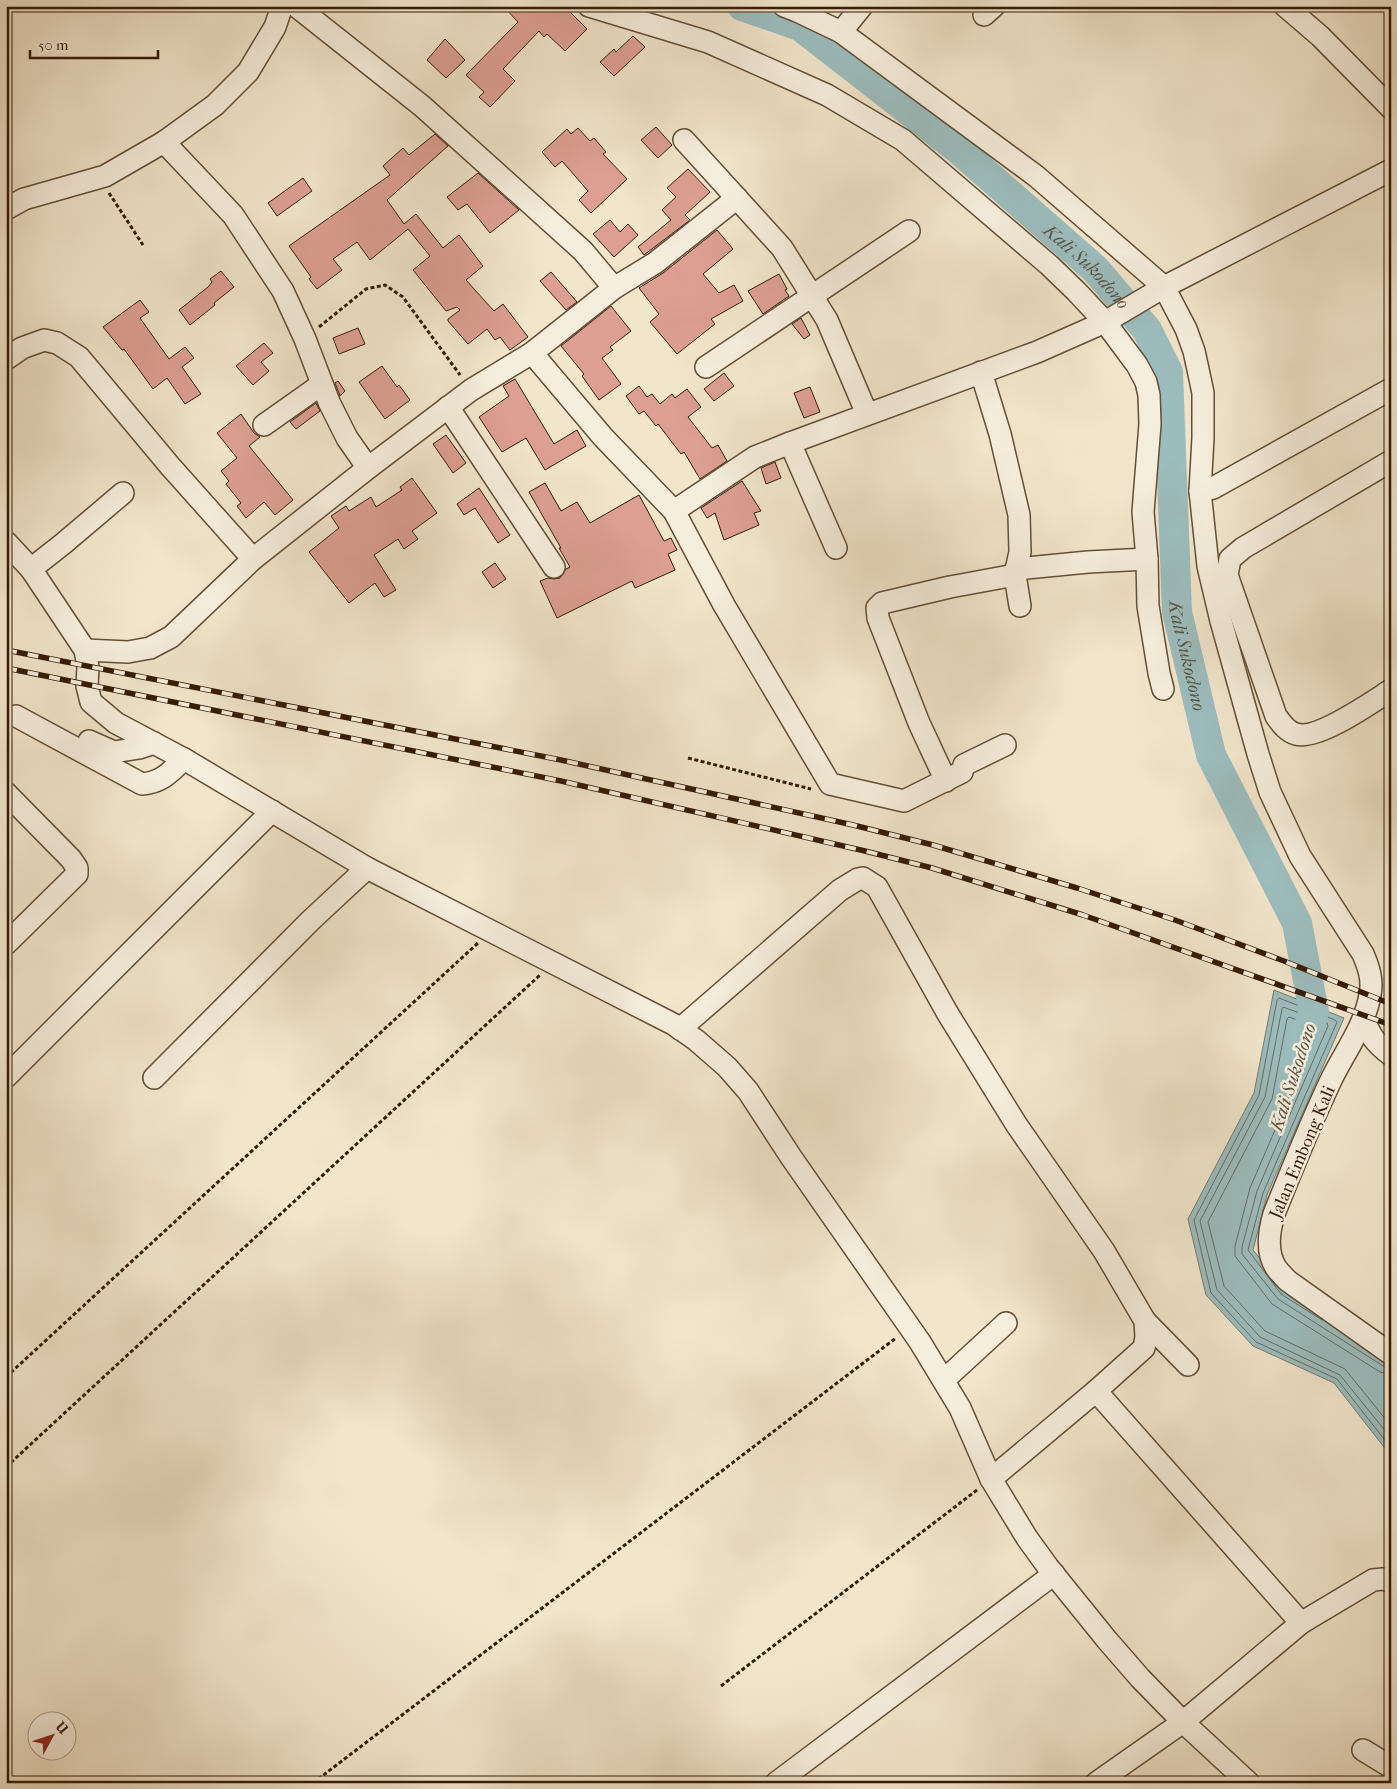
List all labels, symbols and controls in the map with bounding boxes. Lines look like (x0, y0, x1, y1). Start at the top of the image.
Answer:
scale bar (30, 28, 158, 60)
text: 50 m (38, 36, 69, 54)
water label: Kali Sukodono (1038, 218, 1134, 314)
water label: Kali Sukodono (1165, 599, 1210, 713)
water label: Kali Sukodono (1265, 1021, 1321, 1136)
street label: Jalan Embong Kali (1264, 1082, 1340, 1224)
north arrow (28, 1712, 78, 1762)
text: U (51, 1718, 72, 1738)

